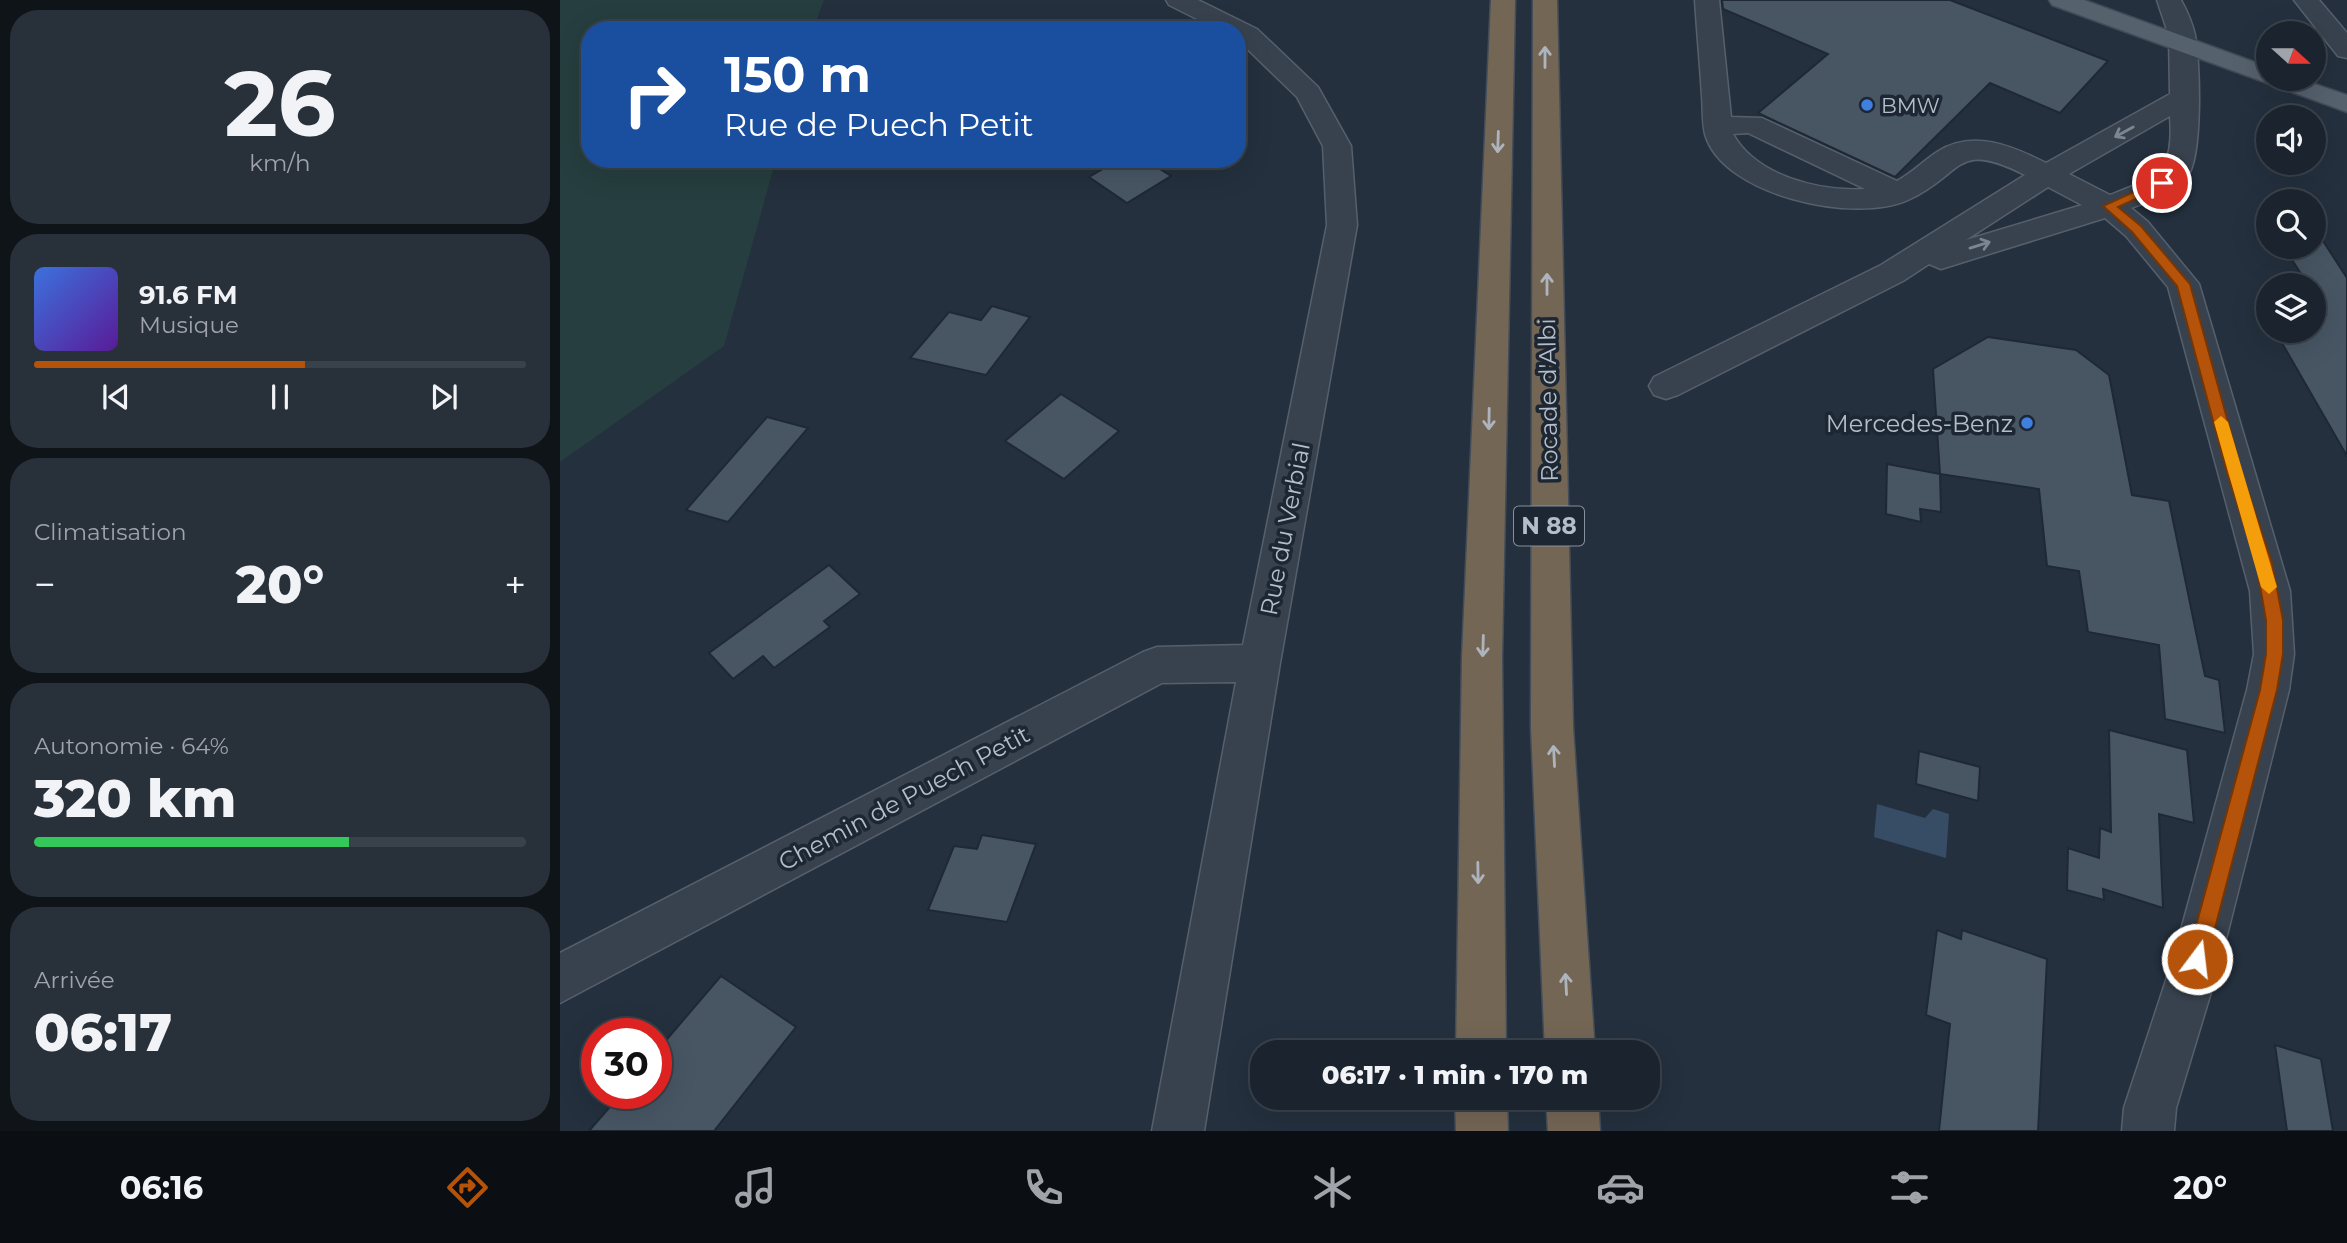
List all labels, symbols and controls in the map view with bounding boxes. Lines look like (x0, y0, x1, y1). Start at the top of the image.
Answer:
north arrow (2256, 21, 2326, 91)
map controls (2256, 21, 2326, 343)
text: 150 m (724, 45, 871, 104)
one-way arrow (1538, 45, 1552, 68)
text: 26 (224, 48, 336, 159)
icon: right (609, 49, 700, 140)
place label: BMW (1881, 93, 1940, 118)
marker: BMW (1859, 97, 1875, 113)
text: Rue de Puech Petit (724, 105, 1034, 144)
button: sound (2256, 105, 2326, 175)
one-way arrow (2114, 126, 2135, 139)
one-way arrow (1491, 130, 1504, 153)
text: km/h (249, 149, 311, 177)
pin (2132, 153, 2192, 213)
icon: arrive (2143, 164, 2181, 202)
button: search (2256, 189, 2326, 259)
one-way arrow (1969, 238, 1991, 251)
one-way arrow (1540, 273, 1553, 296)
button: layers (2256, 273, 2326, 343)
text: 91.6 FM (139, 279, 237, 311)
text: Musique (139, 311, 239, 339)
street label: Rocade d'Albi (1532, 318, 1564, 482)
icon: previous (97, 378, 135, 416)
icon: pause (261, 378, 299, 416)
icon: next (425, 378, 463, 416)
one-way arrow (1482, 407, 1495, 430)
place label: Mercedes-Benz (1826, 409, 2013, 438)
marker: Mercedes-Benz (2019, 415, 2035, 431)
street label: Rue du Verbial (1254, 440, 1316, 618)
road number: N 88 (1514, 506, 1584, 546)
text: Climatisation (34, 518, 186, 546)
text: 20° (236, 553, 324, 616)
text: − (34, 561, 56, 608)
text: + (504, 561, 526, 608)
one-way arrow (1477, 634, 1490, 657)
street label: Chemin de Puech Petit (774, 719, 1035, 877)
text: Autonomie · 64% (34, 732, 229, 760)
one-way arrow (1547, 745, 1560, 768)
text: 320 km (34, 767, 236, 830)
one-way arrow (1471, 862, 1485, 885)
position arrow (2160, 922, 2234, 996)
text: Arrivée (34, 966, 115, 994)
one-way arrow (1559, 973, 1572, 995)
text: 06:17 (34, 1001, 172, 1064)
speed limit sign: 30 (581, 1018, 672, 1109)
text: 06:17 · 1 min · 170 m (1322, 1059, 1588, 1091)
icon: directions (443, 1163, 492, 1212)
icon: music (731, 1163, 780, 1212)
icon: phone (1019, 1163, 1068, 1212)
icon: climate (1308, 1163, 1357, 1212)
icon: car (1596, 1163, 1645, 1212)
icon: filters (1885, 1163, 1934, 1212)
text: 06:16 (120, 1168, 203, 1207)
text: 20° (2173, 1168, 2227, 1207)

